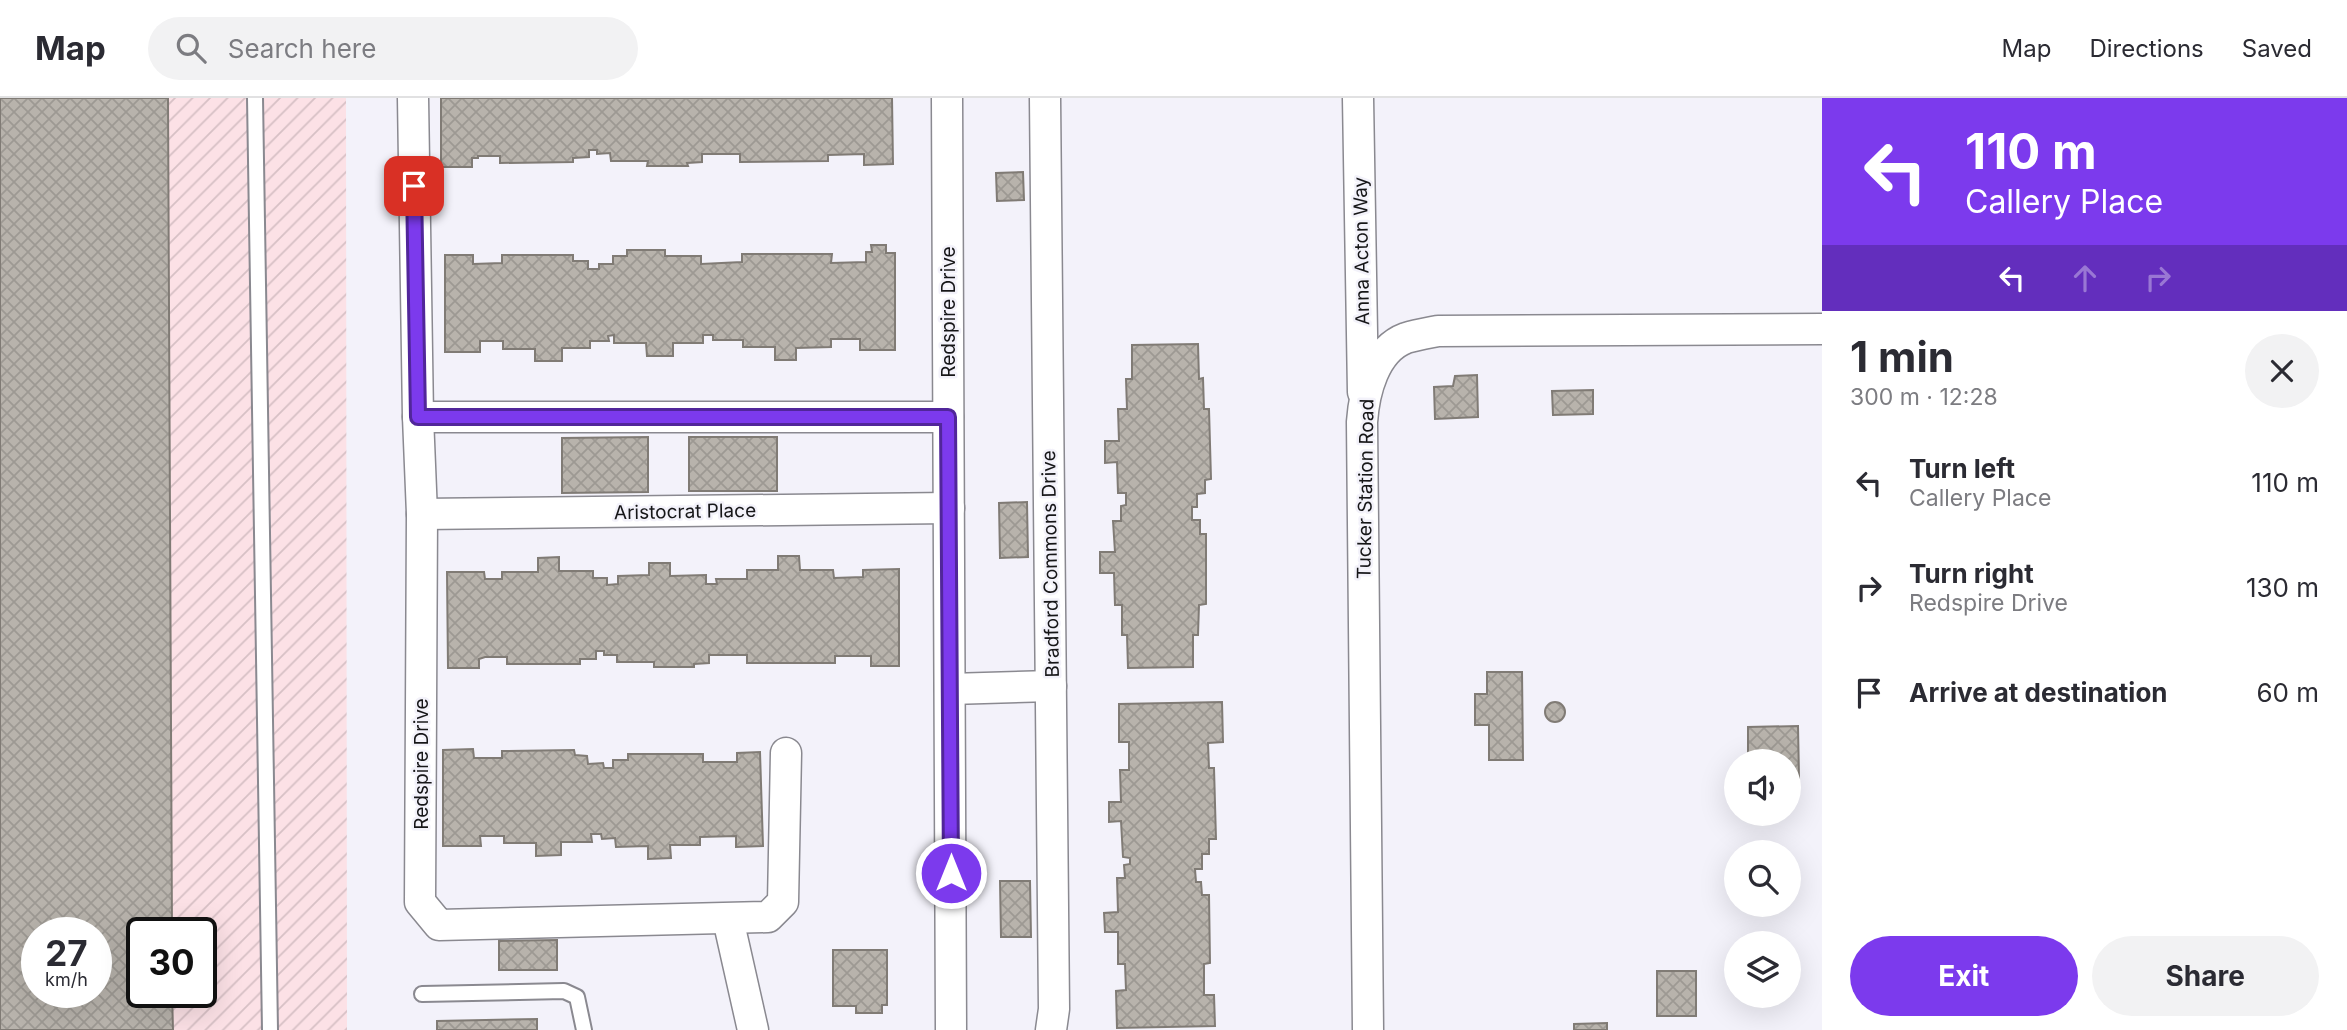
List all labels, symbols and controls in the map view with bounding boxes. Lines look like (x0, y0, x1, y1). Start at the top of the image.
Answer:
search box (148, 17, 638, 80)
text: Map (35, 28, 106, 68)
icon: search (172, 29, 210, 67)
text: Search here (228, 33, 376, 64)
text: Map (2002, 34, 2051, 63)
text: Directions (2089, 34, 2204, 63)
text: Saved (2242, 34, 2312, 63)
text: 110 m (1965, 122, 2097, 181)
icon: left (1850, 126, 1941, 217)
pin (384, 156, 444, 216)
icon: arrive (395, 167, 433, 205)
street label: Anna Acton Way (1349, 176, 1374, 325)
text: Callery Place (1965, 182, 2163, 221)
street label: Redspire Drive (937, 246, 960, 378)
icon: left (1993, 259, 2031, 297)
icon: ahead (2066, 259, 2104, 297)
icon: right (2139, 259, 2177, 297)
text: 1 min (1850, 331, 1954, 382)
button: close (2245, 334, 2319, 408)
text: 300 m · 12:28 (1850, 383, 1998, 411)
street label: Tucker Station Road (1352, 399, 1379, 579)
street label: Bradford Commons Drive (1037, 450, 1064, 678)
text: Turn left (1909, 453, 2015, 484)
icon: left (1850, 464, 1888, 502)
text: 110 m (2251, 467, 2319, 498)
text: Callery Place (1909, 484, 2051, 512)
street label: Aristocrat Place (614, 499, 756, 524)
text: Turn right (1909, 558, 2034, 589)
icon: right (1850, 569, 1888, 607)
text: 130 m (2246, 572, 2319, 603)
text: Redspire Drive (1909, 589, 2068, 617)
icon: arrive (1850, 674, 1888, 712)
text: Arrive at destination (1909, 677, 2168, 708)
text: 60 m (2256, 677, 2319, 708)
street label: Redspire Drive (410, 698, 433, 830)
map controls (1724, 749, 1801, 1008)
button: sound (1724, 749, 1801, 826)
position arrow (914, 836, 988, 910)
button: search (1724, 840, 1801, 917)
speed limit sign: 30 (126, 917, 217, 1008)
button: layers (1724, 931, 1801, 1008)
text: 27 (45, 932, 88, 974)
button: Exit (1850, 936, 2078, 1016)
button: Share (2092, 936, 2319, 1016)
text: km/h (45, 969, 88, 990)

